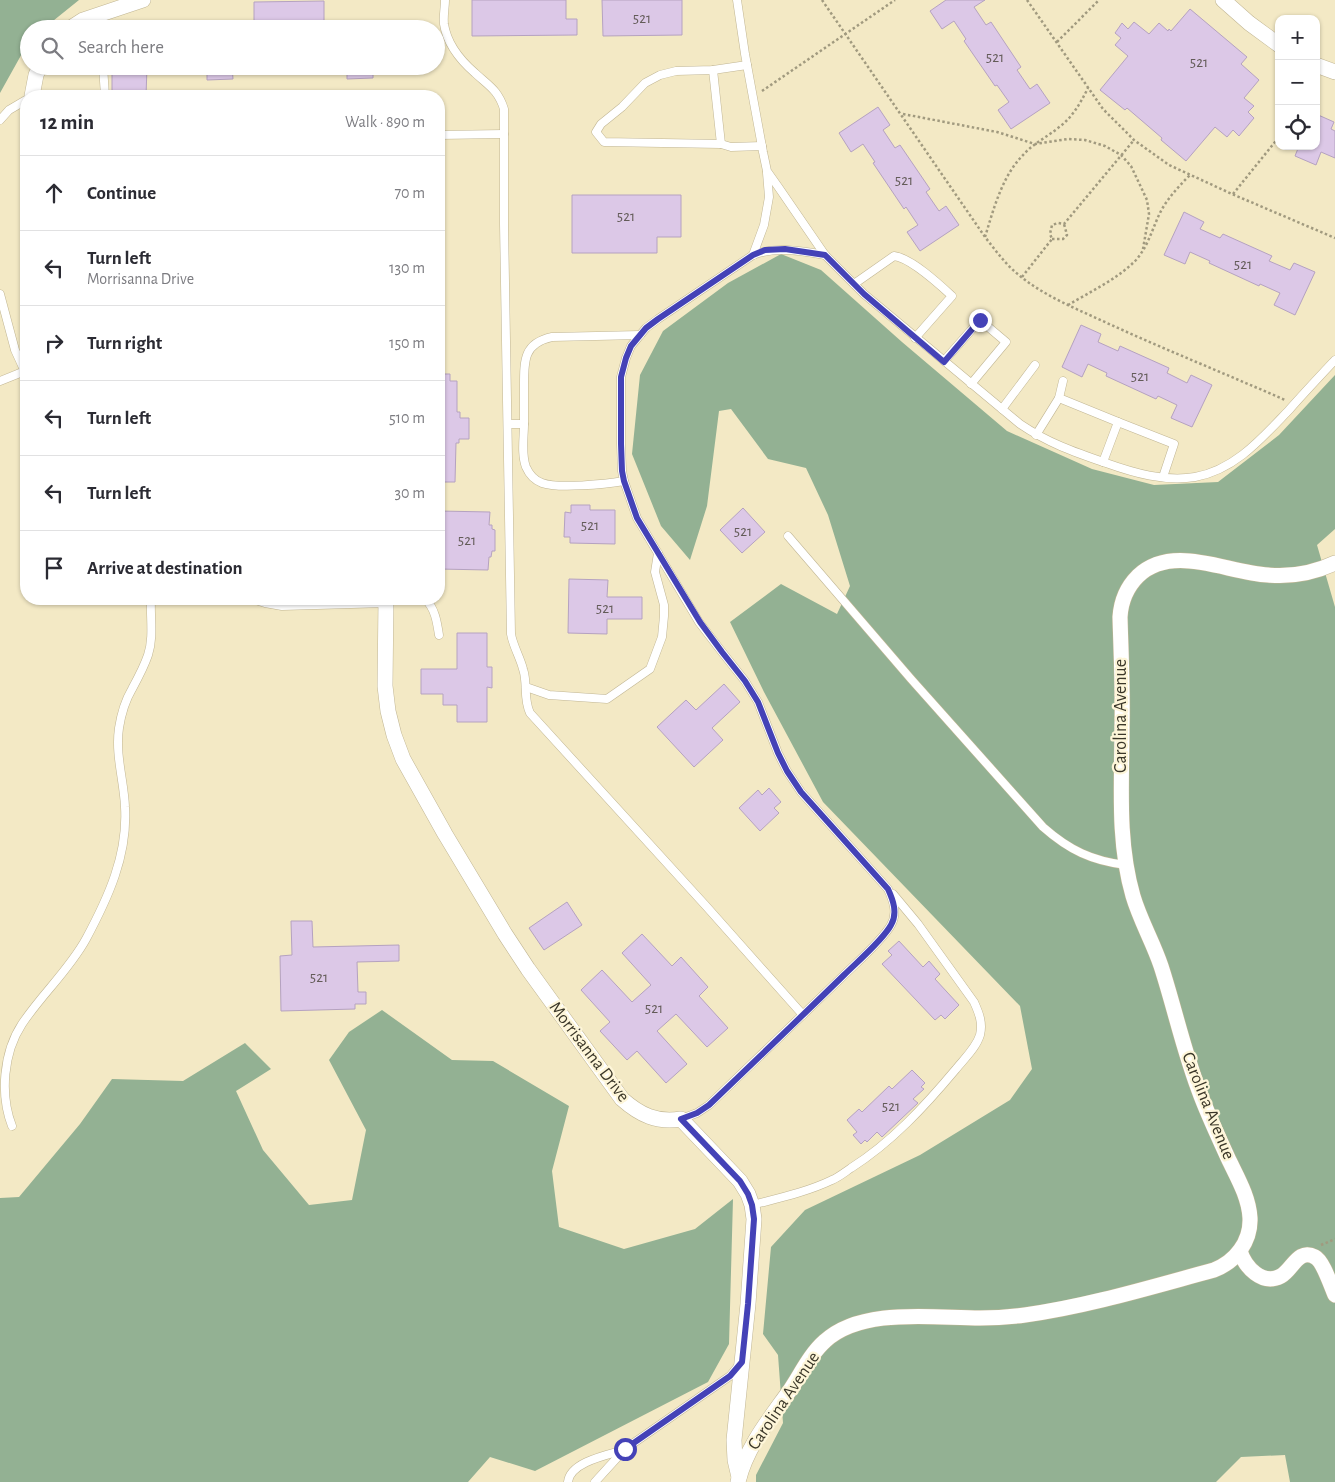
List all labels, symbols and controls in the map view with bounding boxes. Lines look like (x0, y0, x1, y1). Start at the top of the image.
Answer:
house number: 521 (633, 11, 651, 26)
map controls (1275, 15, 1320, 150)
button: + (1275, 15, 1320, 60)
search box (20, 20, 445, 75)
icon: search (38, 34, 66, 62)
text: Search here (78, 38, 164, 57)
house number: 521 (986, 50, 1004, 65)
house number: 521 (1190, 55, 1208, 70)
button: − (1275, 60, 1320, 105)
button: locate (1275, 105, 1320, 150)
text: 12 min (40, 112, 94, 133)
text: Walk · 890 m (345, 114, 425, 130)
house number: 521 (895, 173, 913, 188)
icon: ahead (40, 179, 68, 207)
text: Continue (87, 184, 156, 203)
text: 70 m (394, 185, 425, 201)
house number: 521 (617, 209, 635, 224)
text: Turn left (87, 249, 151, 268)
icon: left (40, 254, 68, 282)
house number: 521 (1234, 257, 1252, 272)
text: 130 m (389, 260, 425, 276)
text: Morrisanna Drive (87, 271, 194, 287)
route end (969, 309, 992, 332)
icon: right (40, 329, 68, 357)
text: Turn right (87, 334, 162, 353)
text: 150 m (389, 335, 425, 351)
house number: 521 (1131, 369, 1149, 384)
icon: left (40, 404, 68, 432)
text: Turn left (87, 409, 151, 428)
text: 510 m (389, 410, 425, 426)
icon: left (40, 479, 68, 507)
text: Turn left (87, 484, 151, 503)
text: 30 m (395, 485, 425, 501)
house number: 521 (581, 518, 599, 533)
house number: 521 (734, 524, 752, 539)
house number: 521 (458, 533, 476, 548)
icon: arrive (40, 554, 68, 582)
text: Arrive at destination (87, 559, 243, 578)
house number: 521 (596, 601, 614, 616)
street label: Carolina Avenue (1112, 659, 1130, 773)
house number: 521 (310, 970, 328, 985)
street label: Morrisanna Drive (546, 999, 632, 1105)
house number: 521 (645, 1001, 663, 1016)
street label: Carolina Avenue (1178, 1050, 1238, 1162)
house number: 521 (882, 1099, 900, 1114)
street label: Carolina Avenue (745, 1349, 823, 1453)
route start (614, 1438, 637, 1461)

